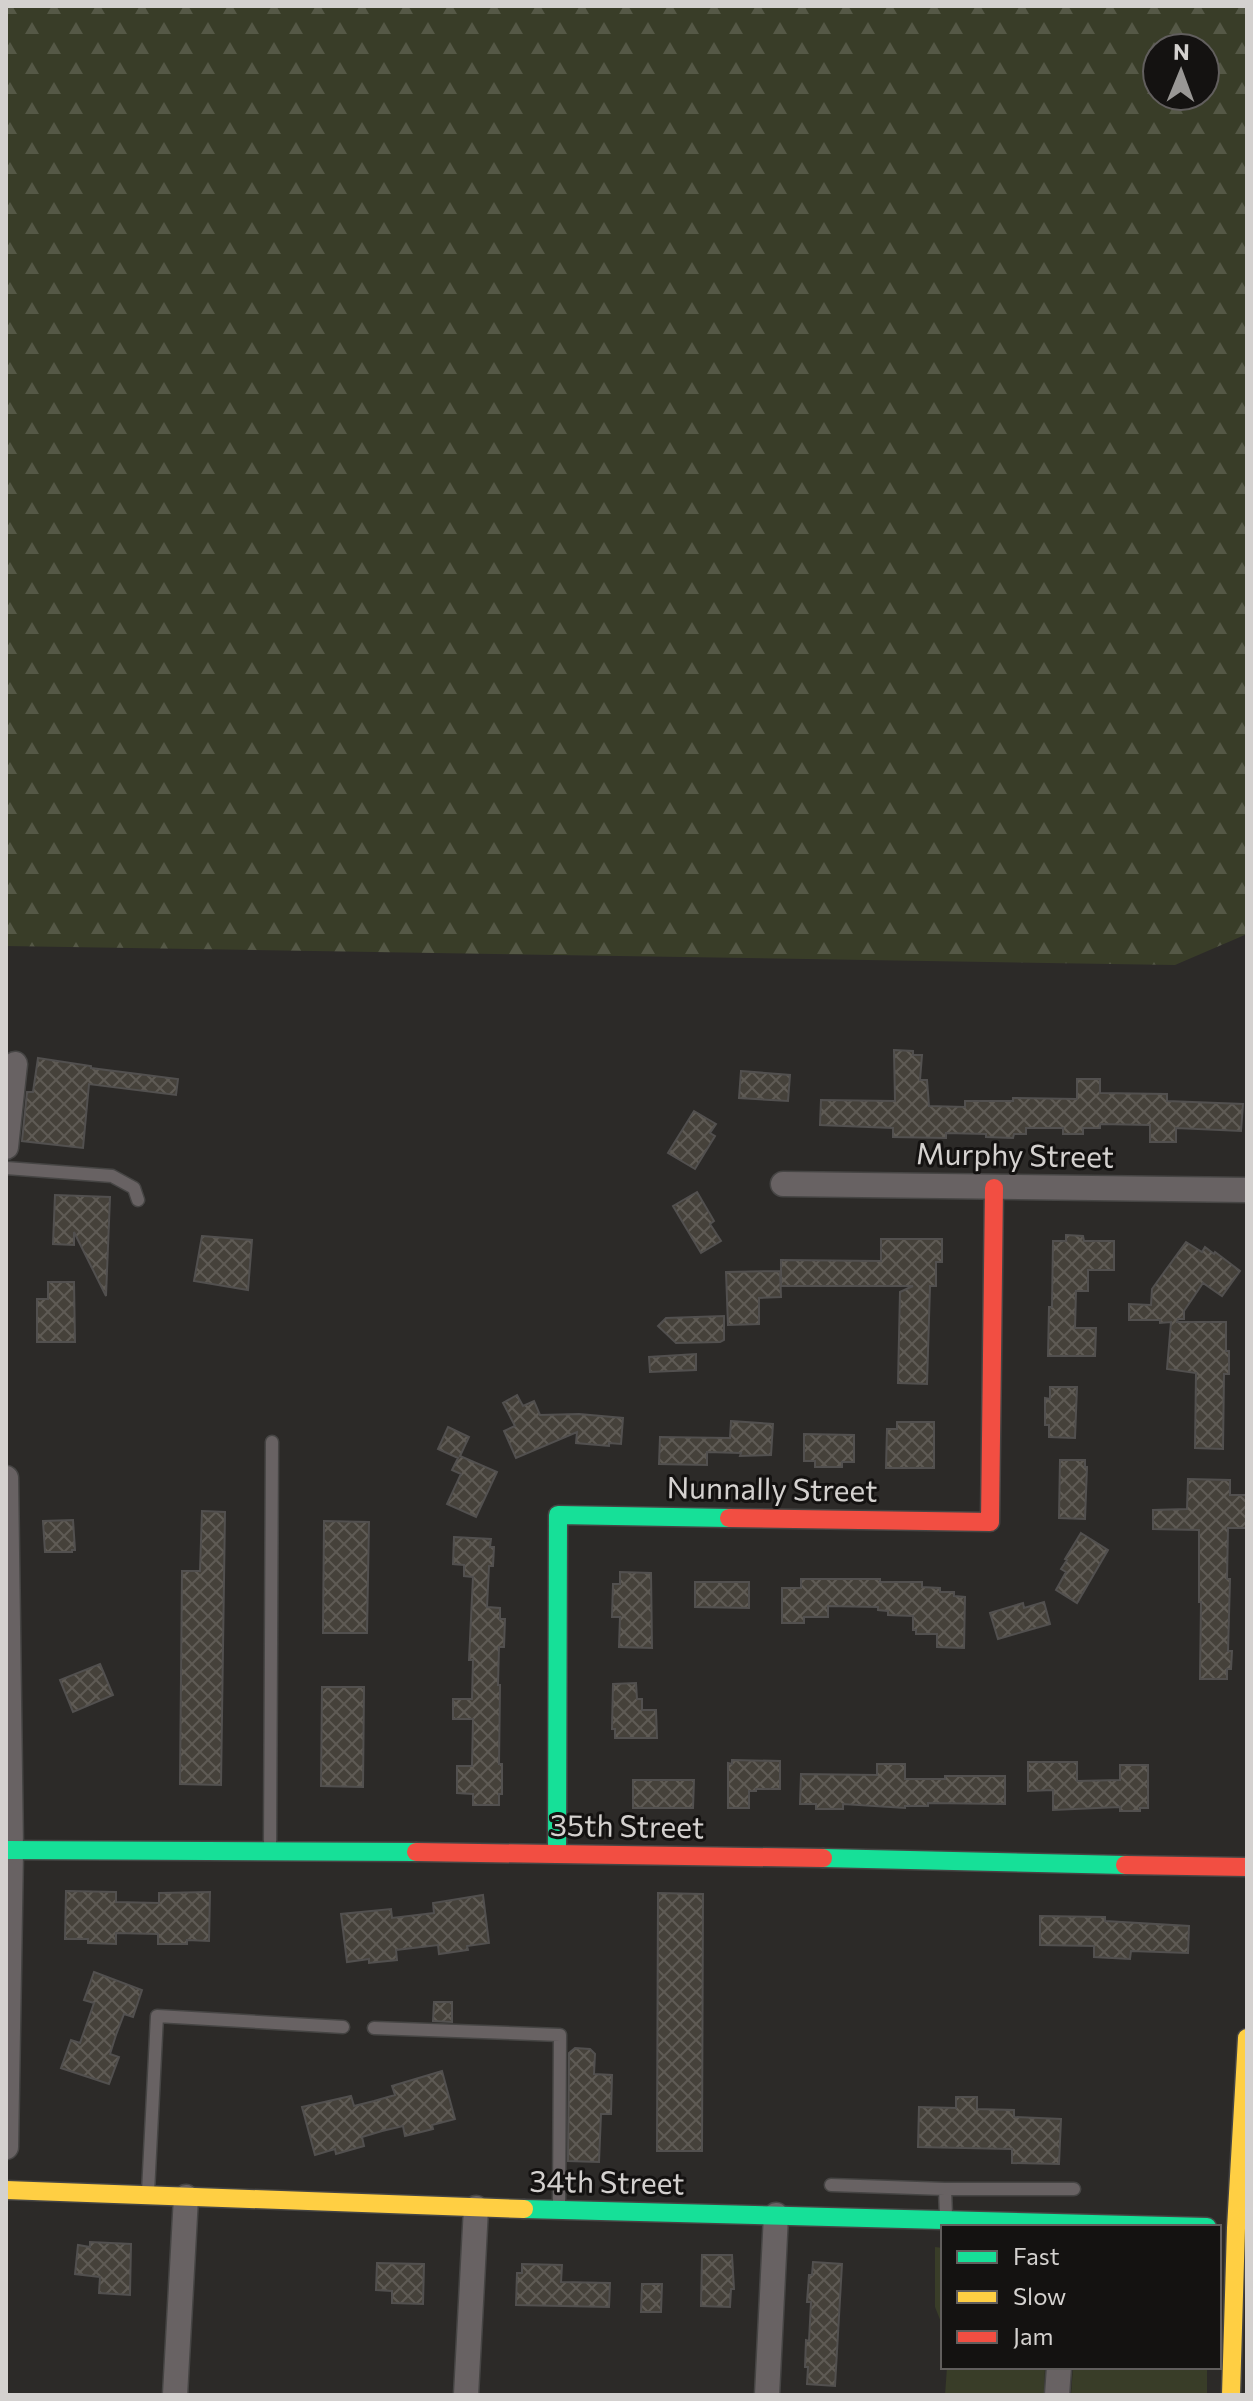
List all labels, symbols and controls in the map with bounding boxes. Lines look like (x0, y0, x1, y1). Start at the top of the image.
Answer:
north arrow (1141, 32, 1221, 112)
text: N (1173, 38, 1190, 65)
street label: Murphy Street (916, 1133, 1114, 1174)
street label: Nunnally Street (666, 1467, 878, 1508)
street label: 35th Street (550, 1805, 705, 1844)
street label: 34th Street (529, 2161, 685, 2200)
legend (941, 2225, 1221, 2369)
text: Fast (1013, 2241, 1060, 2270)
text: Slow (1013, 2281, 1066, 2310)
text: Jam (1013, 2321, 1053, 2350)

